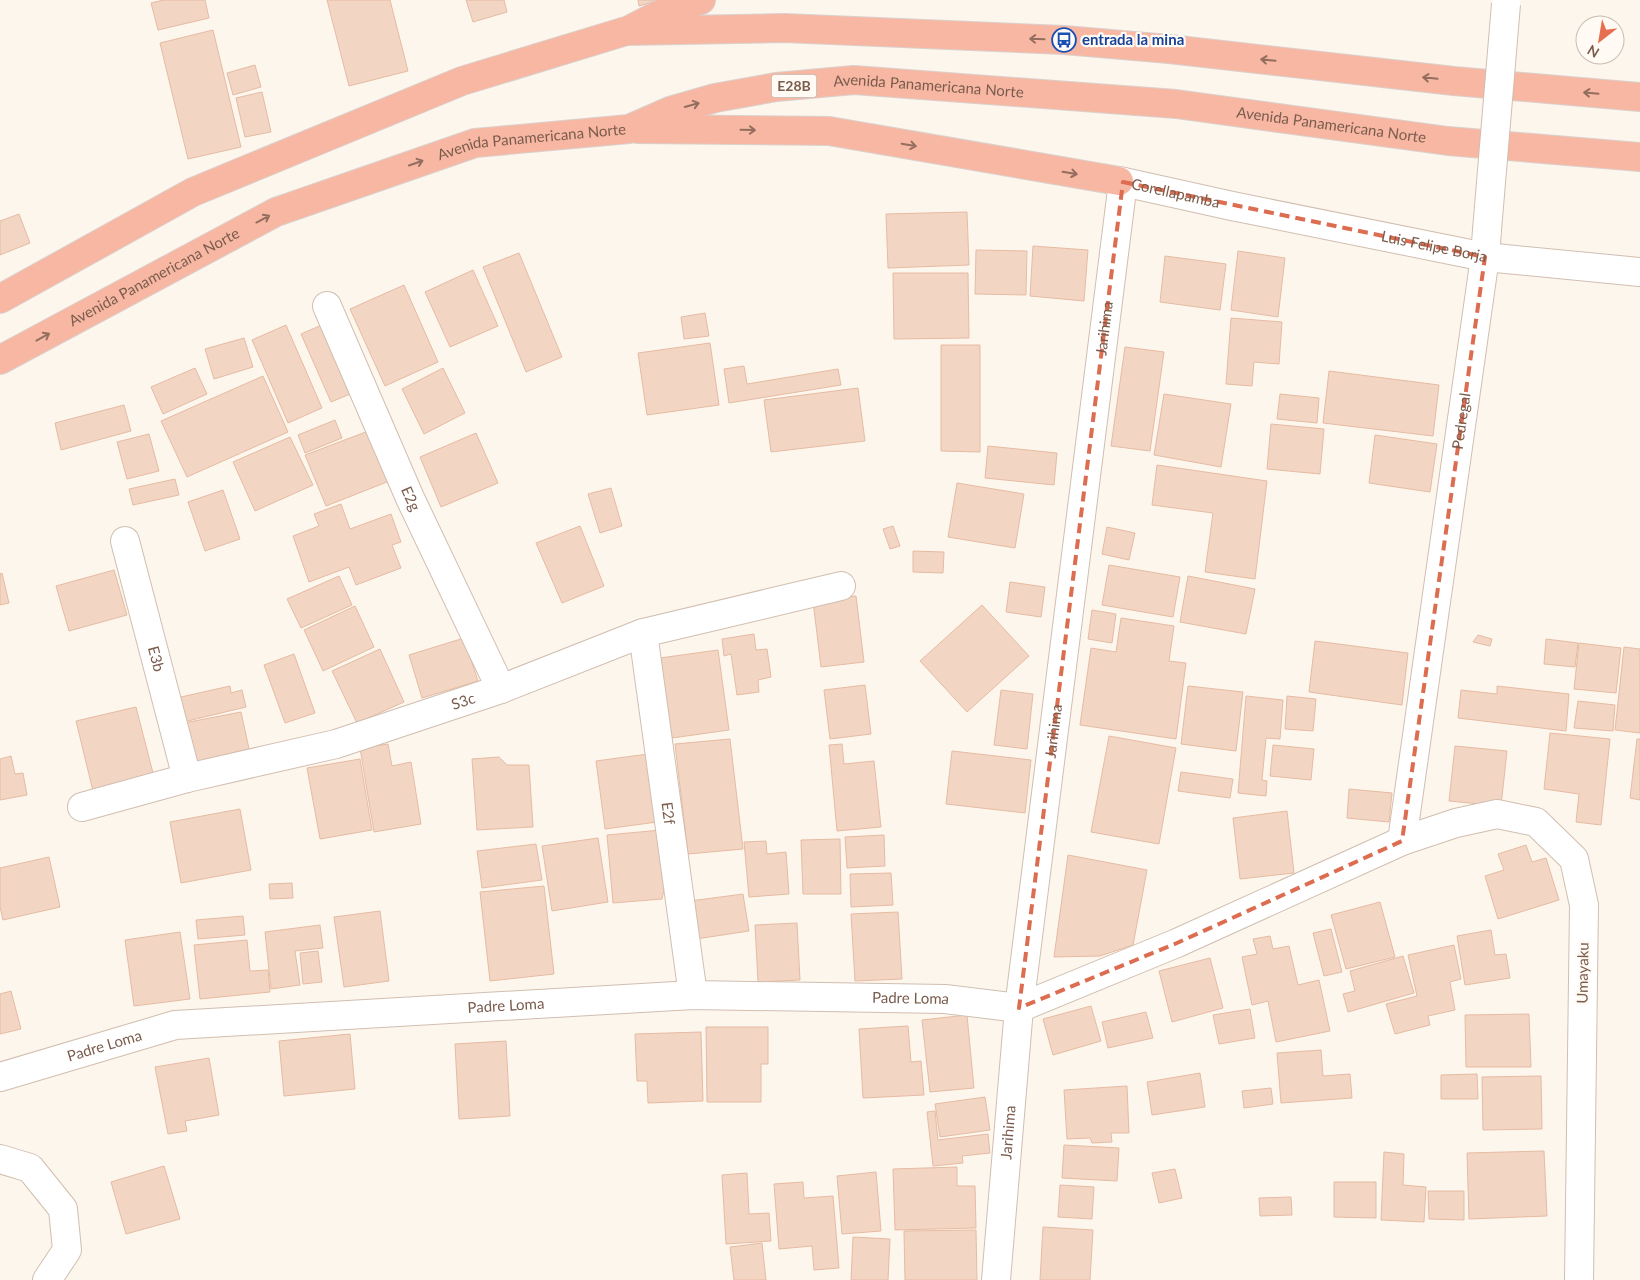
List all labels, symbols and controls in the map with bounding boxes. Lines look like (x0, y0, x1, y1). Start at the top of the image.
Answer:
north arrow (1575, 15, 1625, 65)
bus stop icon: entrada la mina (1051, 27, 1077, 53)
place label: entrada la mina (1082, 30, 1184, 48)
one-way arrow (1029, 35, 1045, 44)
text: N (1584, 42, 1602, 62)
one-way arrow (1260, 55, 1276, 65)
street label: Avenida Panamericana Norte (832, 70, 1024, 101)
one-way arrow (1422, 73, 1438, 83)
road number: E28B (772, 74, 816, 98)
one-way arrow (1584, 88, 1600, 97)
one-way arrow (684, 99, 700, 109)
street label: Avenida Panamericana Norte (1236, 102, 1427, 146)
street label: Avenida Panamericana Norte (435, 119, 627, 163)
one-way arrow (740, 125, 756, 135)
one-way arrow (901, 141, 917, 150)
one-way arrow (407, 158, 423, 167)
one-way arrow (1061, 168, 1077, 178)
street label: Corellapamba (1130, 174, 1222, 211)
one-way arrow (255, 214, 270, 223)
street label: Avenida Panamericana Norte (65, 223, 242, 329)
street label: Luis Felipe Borja (1380, 226, 1489, 265)
street label: Jarihima (1091, 300, 1116, 356)
one-way arrow (35, 332, 50, 341)
street label: Pedregal (1448, 392, 1474, 450)
street label: E2g (398, 483, 425, 514)
street label: E3b (145, 644, 169, 674)
street label: S3c (449, 688, 477, 713)
street label: Jarihima (1041, 703, 1065, 759)
street label: E2f (658, 801, 679, 826)
street label: Umayaku (1572, 942, 1592, 1004)
street label: Padre Loma (872, 988, 950, 1007)
street label: Padre Loma (467, 994, 545, 1016)
street label: Padre Loma (65, 1025, 144, 1065)
street label: Jarihima (996, 1105, 1019, 1160)

